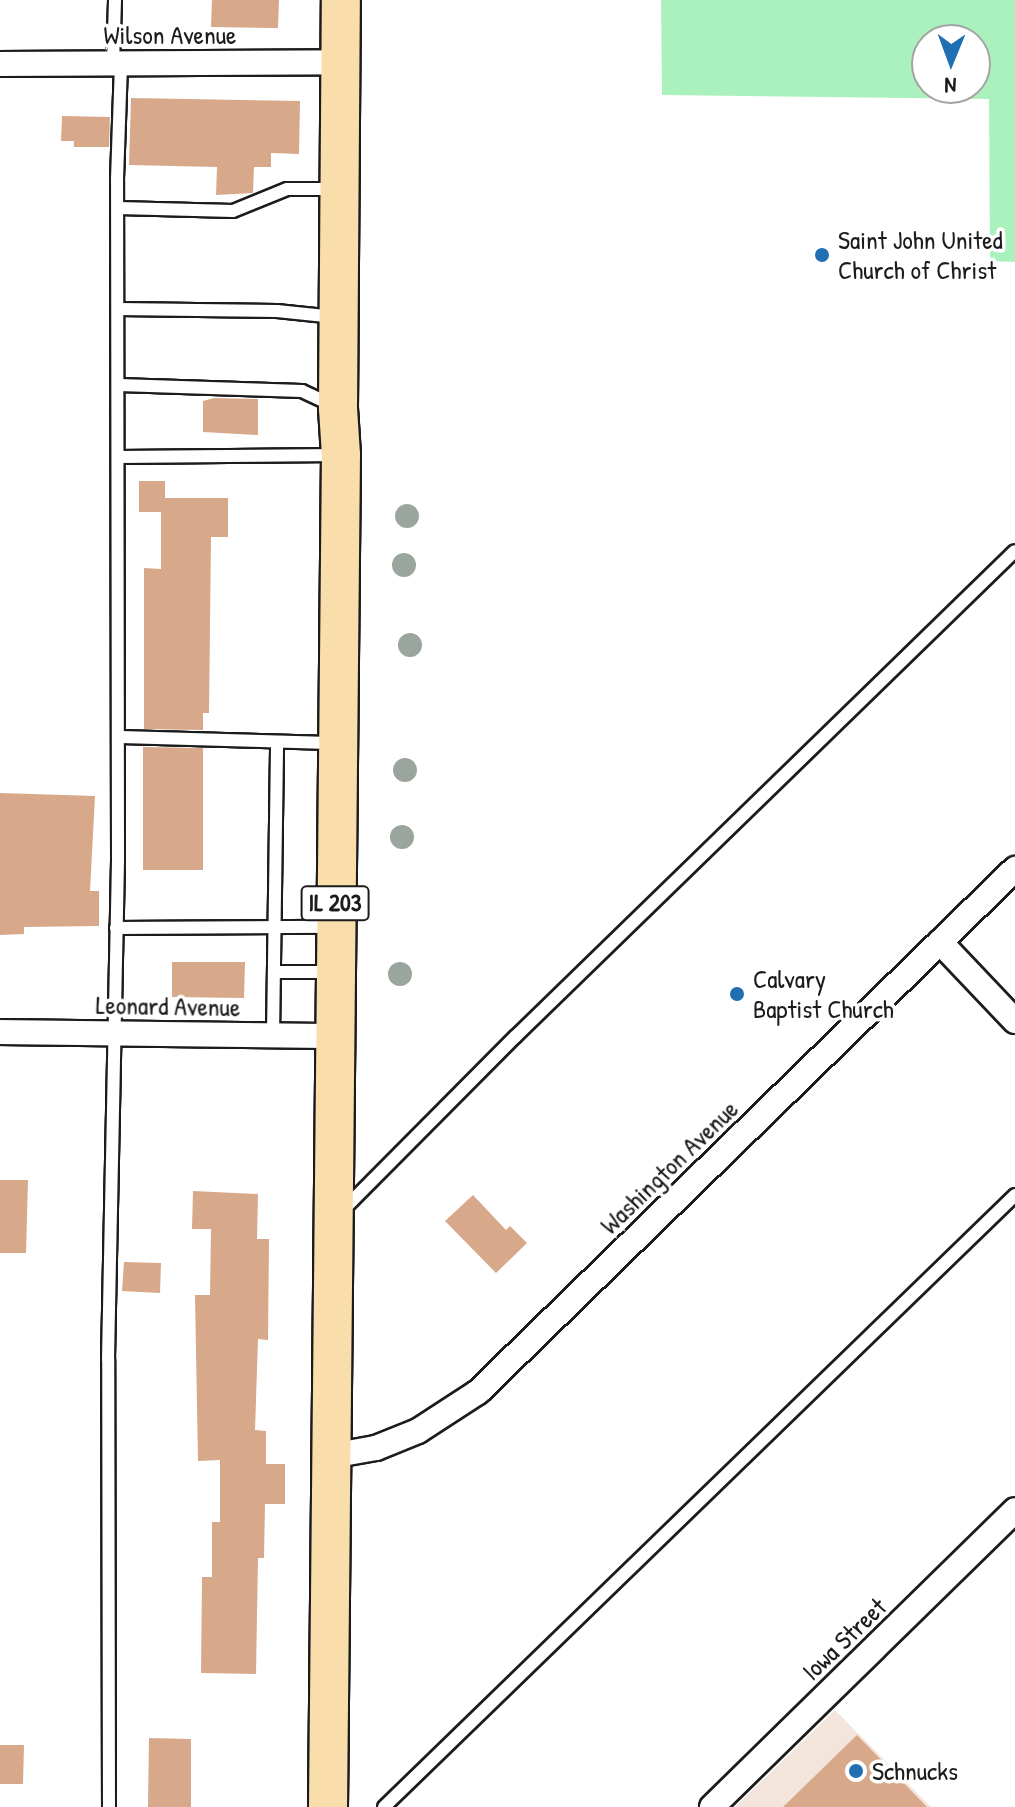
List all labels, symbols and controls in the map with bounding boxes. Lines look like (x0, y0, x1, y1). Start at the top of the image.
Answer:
street label: Wilson Avenue (104, 19, 236, 51)
north arrow (911, 24, 991, 104)
text: N (944, 71, 957, 101)
place label: Saint John United Church of Christ (838, 224, 1003, 286)
marker: Saint John United Church of Christ (813, 246, 831, 264)
road number: IL 203 (299, 883, 371, 923)
place label: Calvary Baptist Church (753, 963, 894, 1024)
marker: Calvary Baptist Church (728, 985, 746, 1003)
street label: Leonard Avenue (95, 989, 241, 1023)
street label: Washington Avenue (594, 1093, 744, 1241)
street label: Iowa Street (795, 1591, 893, 1687)
place label: Schnucks (872, 1755, 958, 1787)
marker: Schnucks (847, 1762, 865, 1780)

